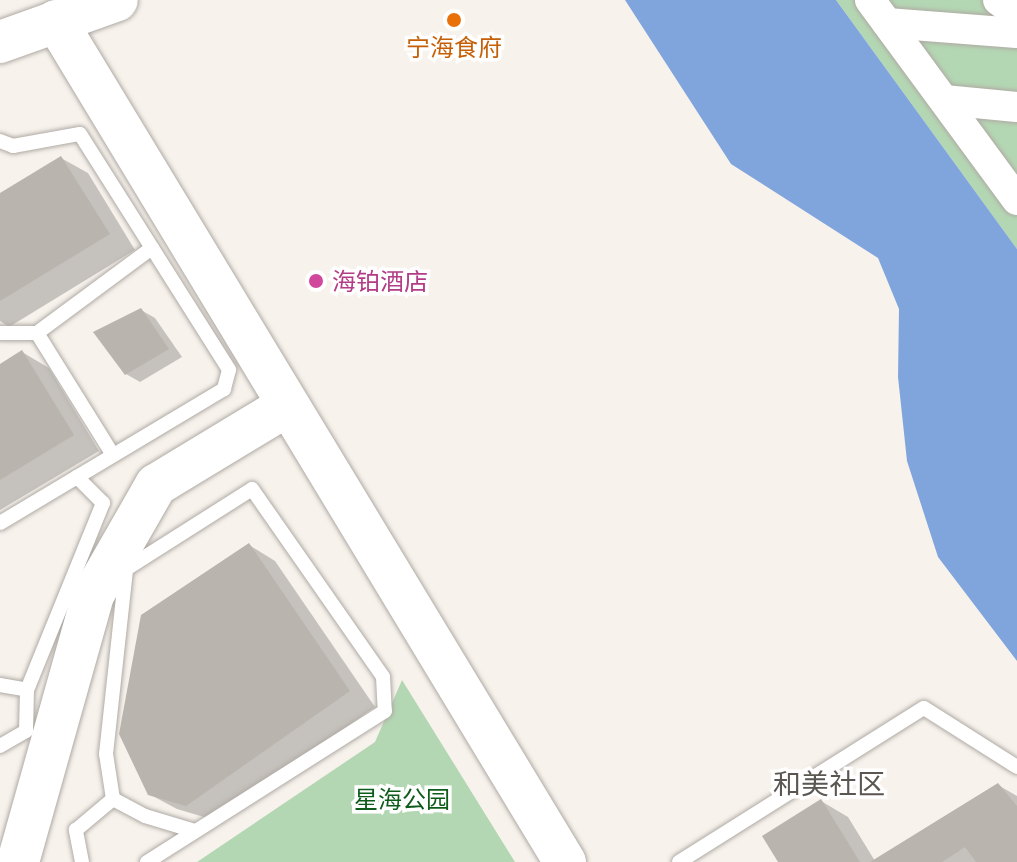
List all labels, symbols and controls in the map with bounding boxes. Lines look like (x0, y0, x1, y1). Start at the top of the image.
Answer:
marker: 宁海食府 (445, 11, 463, 29)
place label: 宁海食府 (406, 33, 502, 61)
place label: 海铂酒店 (332, 267, 428, 295)
marker: 海铂酒店 (307, 272, 325, 290)
district label: 和美社区 (773, 766, 885, 800)
park label: 星海公园 (354, 785, 450, 813)

